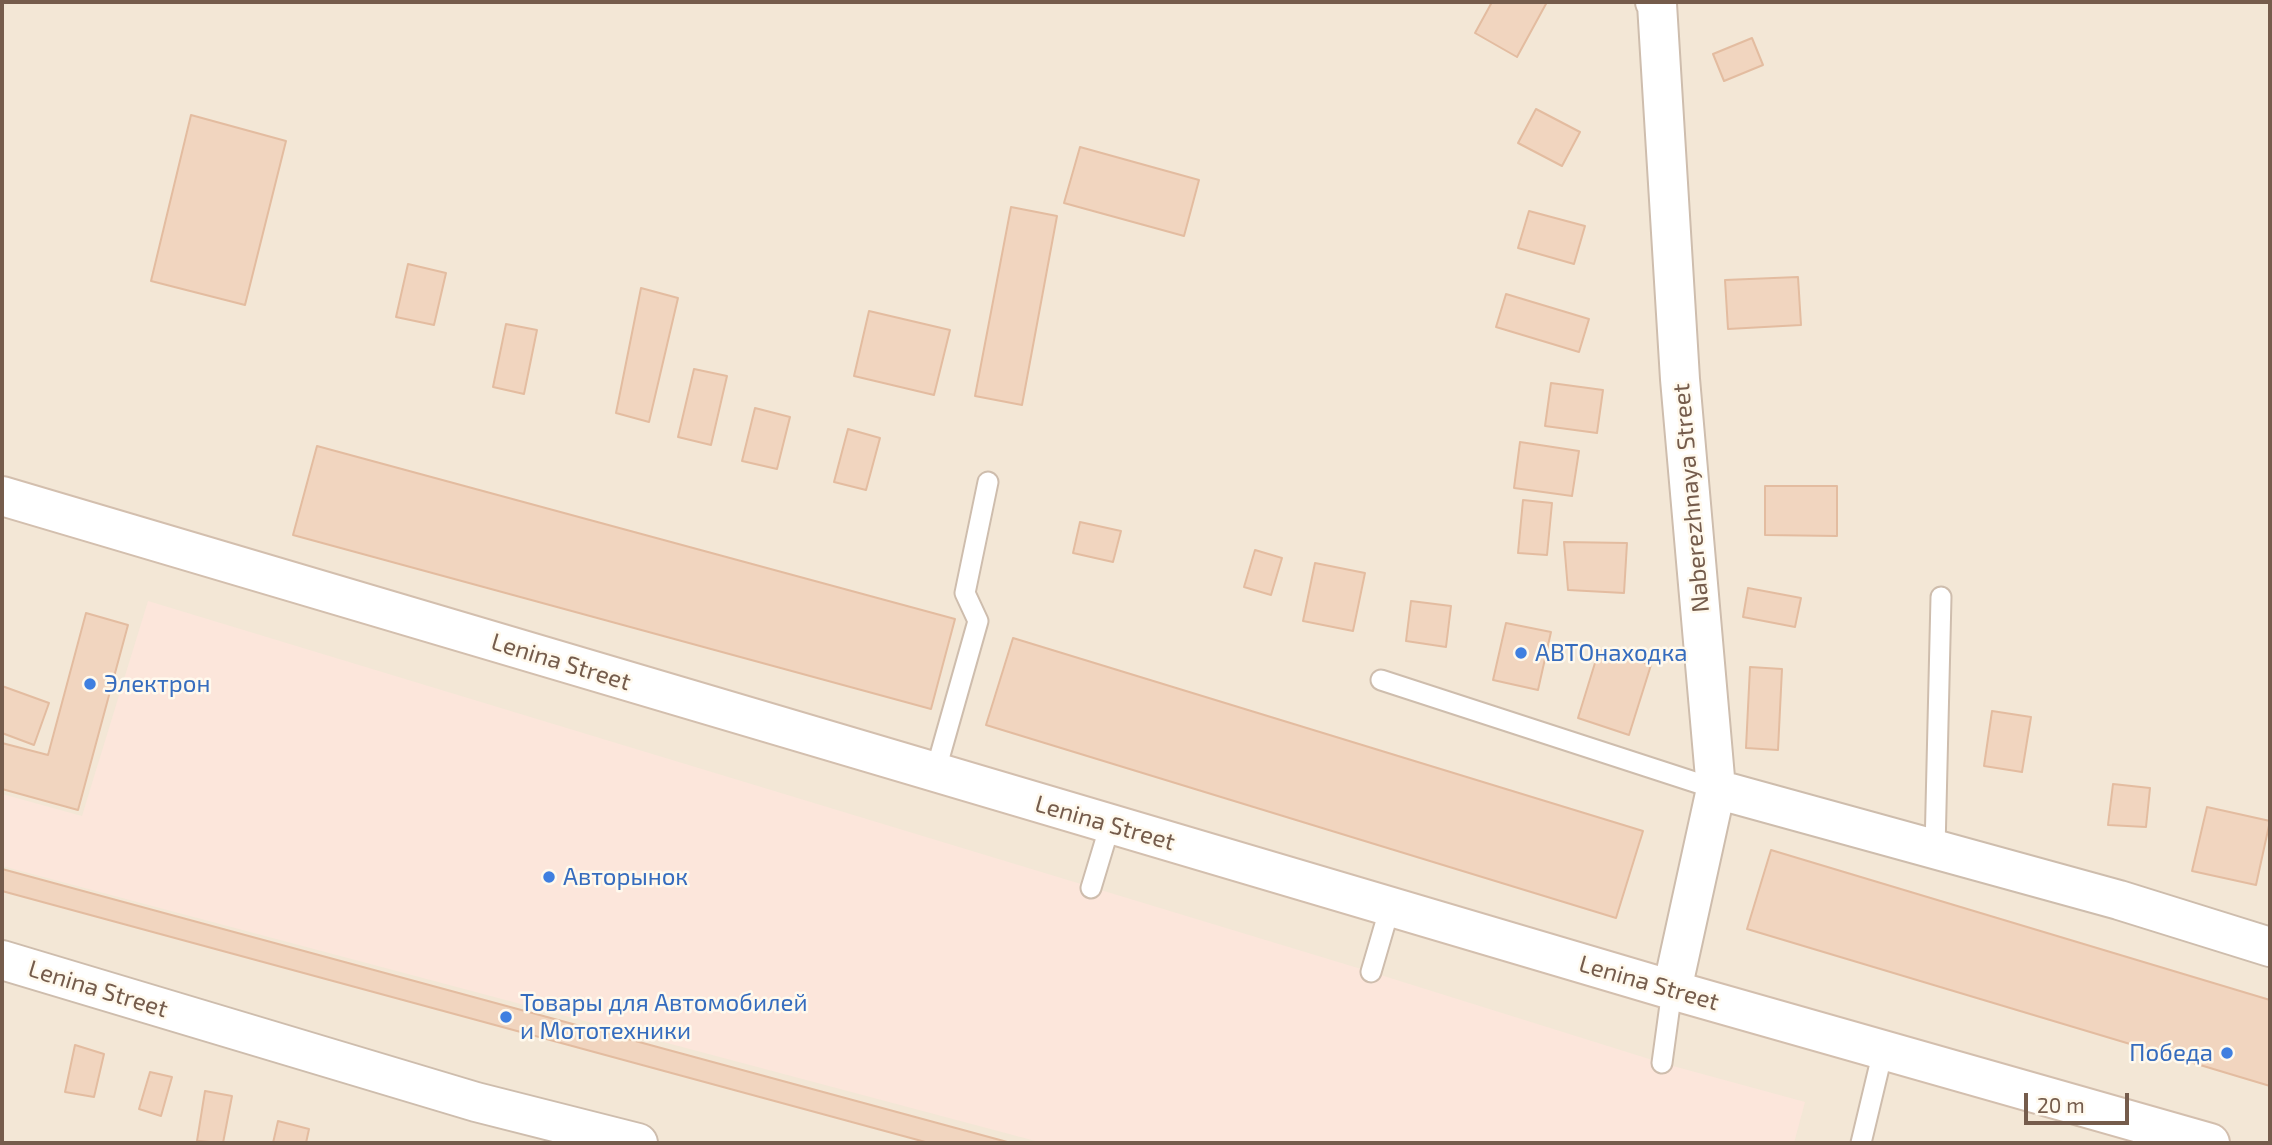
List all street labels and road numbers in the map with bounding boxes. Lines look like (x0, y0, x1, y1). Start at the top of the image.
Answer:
street label: Naberezhnaya Street (1667, 382, 1715, 614)
street label: Lenina Street (488, 627, 634, 697)
street label: Lenina Street (1032, 789, 1178, 857)
street label: Lenina Street (1576, 949, 1722, 1017)
street label: Lenina Street (25, 954, 171, 1024)

